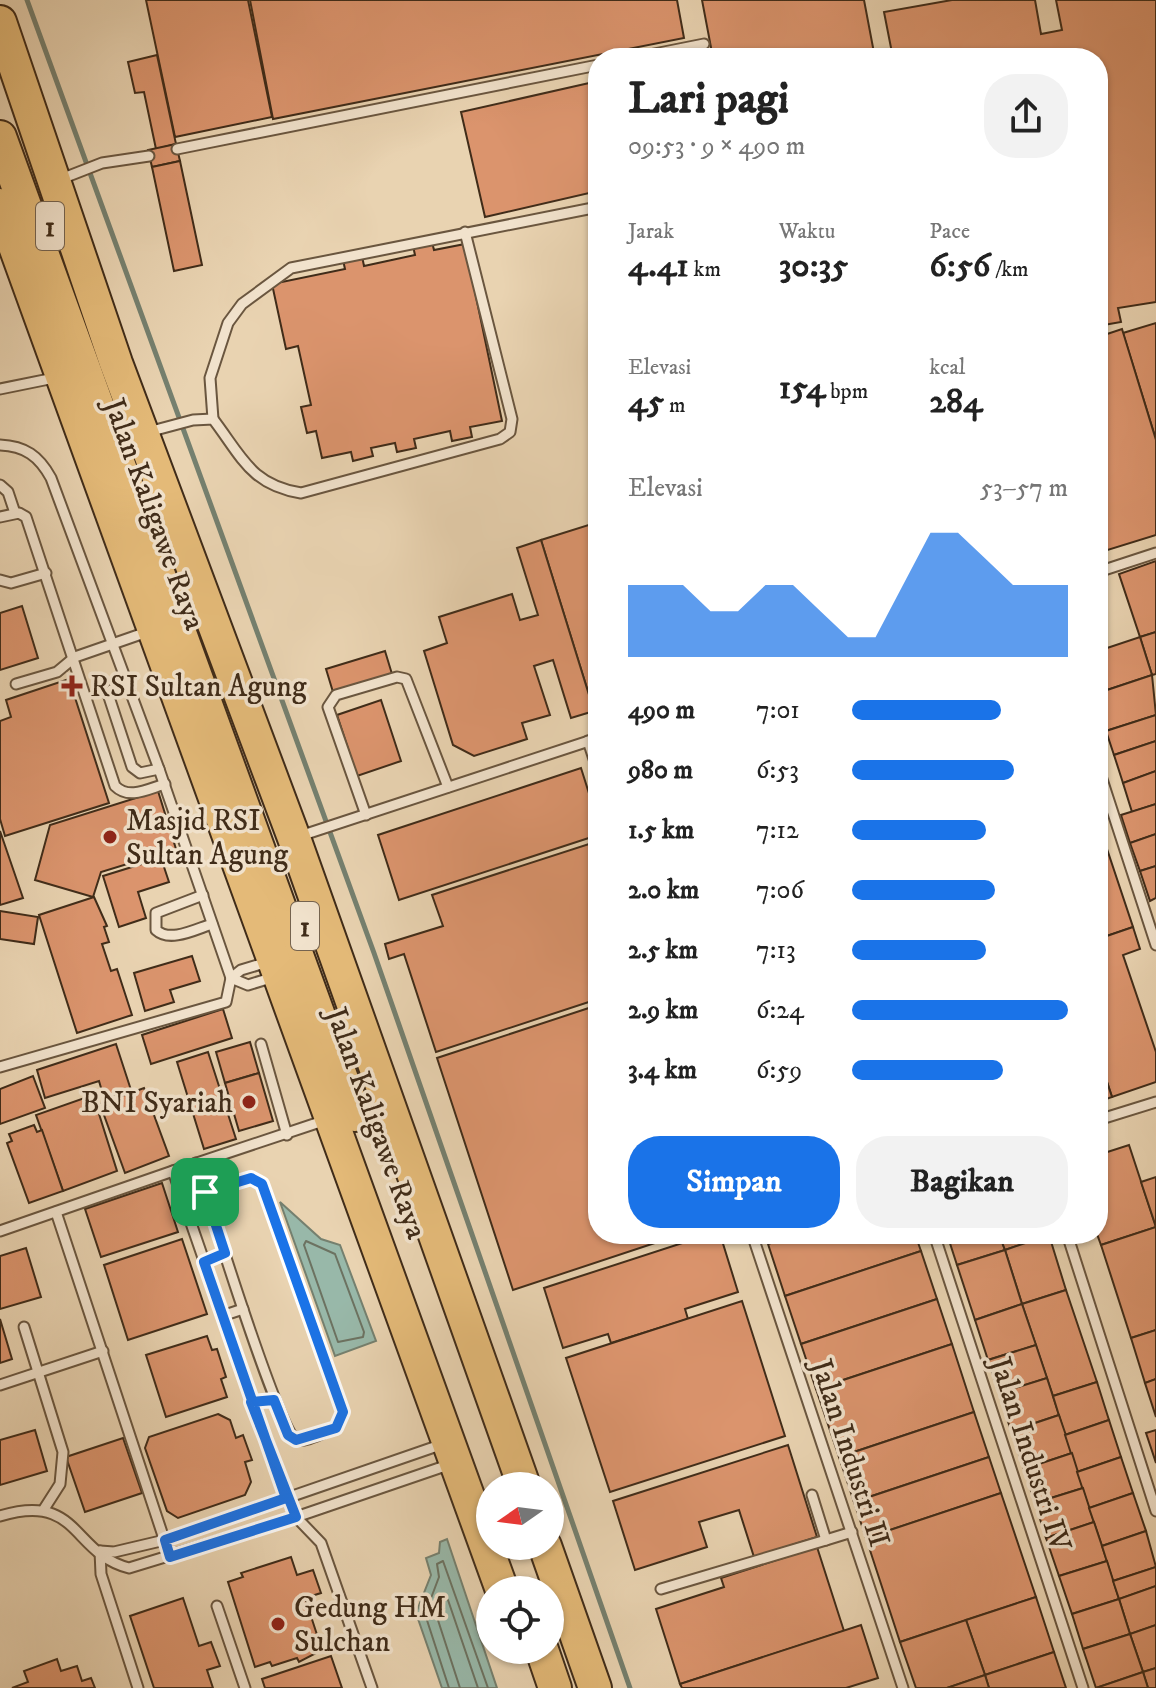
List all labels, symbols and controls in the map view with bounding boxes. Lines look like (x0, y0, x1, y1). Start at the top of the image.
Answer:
text: Lari pagi (628, 72, 789, 127)
button: share (984, 74, 1068, 158)
text: 09:53 · 9 × 490 m (628, 130, 805, 163)
road number: 1 (36, 202, 64, 250)
text: Jarak (628, 218, 674, 245)
text: Waktu (779, 218, 835, 245)
text: Pace (929, 218, 970, 245)
text: 4.41 (628, 245, 689, 287)
text: 30:35 (779, 245, 848, 287)
text: 6:56 (929, 245, 991, 287)
text: km (689, 256, 721, 283)
text: /km (991, 256, 1029, 283)
text: Elevasi (628, 354, 691, 381)
text: kcal (929, 354, 965, 381)
text: 154 (779, 367, 826, 409)
text: bpm (826, 378, 868, 405)
text: 45 (628, 381, 664, 423)
text: 284 (929, 381, 983, 423)
street label: Jalan Kaligawe Raya (94, 391, 213, 635)
text: m (664, 392, 686, 419)
text: Elevasi (628, 472, 703, 505)
text: 53–57 m (980, 472, 1068, 505)
place label: RSI Sultan Agung (90, 669, 307, 706)
marker: RSI Sultan Agung (61, 675, 83, 697)
text: 490 m (628, 694, 695, 727)
text: 7:01 (756, 694, 800, 727)
text: 980 m (628, 754, 693, 787)
text: 6:53 (756, 754, 799, 787)
place label: Masjid RSI Sultan Agung (126, 803, 288, 874)
text: 1.5 km (628, 814, 694, 847)
text: 7:12 (756, 814, 799, 847)
marker: Masjid RSI Sultan Agung (101, 828, 119, 846)
text: 2.0 km (628, 874, 699, 907)
text: 7:06 (756, 874, 804, 907)
road number: 1 (291, 902, 319, 950)
text: 2.5 km (628, 934, 698, 967)
text: 7:13 (756, 934, 796, 967)
text: 2.9 km (628, 994, 698, 1027)
text: 6:24 (756, 994, 804, 1027)
street label: Jalan Kaligawe Raya (316, 1000, 435, 1244)
text: 3.4 km (628, 1054, 697, 1087)
text: 6:59 (756, 1054, 802, 1087)
place label: BNI Syariah (81, 1085, 233, 1122)
marker: BNI Syariah (240, 1093, 258, 1111)
button: Simpan (628, 1136, 840, 1228)
button: Bagikan (856, 1136, 1068, 1228)
pin (171, 1158, 239, 1226)
icon: arrive (183, 1170, 227, 1214)
street label: Jalan Industri IV (980, 1350, 1079, 1557)
street label: Jalan Industri II (801, 1352, 897, 1552)
north arrow (476, 1472, 564, 1560)
map controls (476, 1472, 564, 1664)
button: locate (476, 1576, 564, 1664)
place label: Gedung HM Sulchan (294, 1590, 446, 1661)
marker: Gedung HM Sulchan (269, 1615, 287, 1633)

